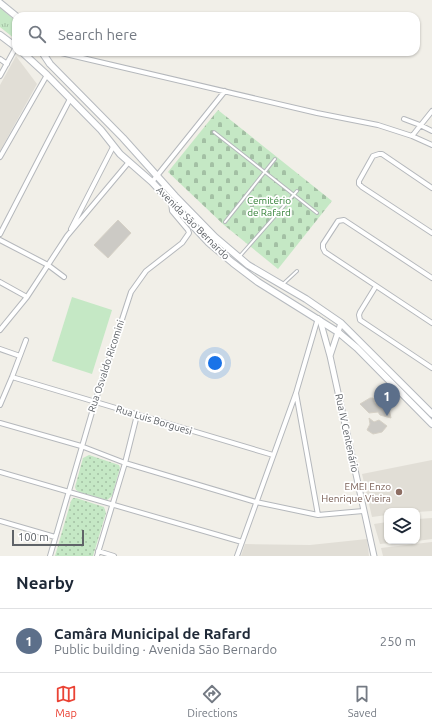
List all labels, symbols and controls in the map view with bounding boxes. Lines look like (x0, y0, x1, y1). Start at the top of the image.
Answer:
search box (12, 12, 420, 56)
icon: search (26, 23, 48, 45)
text: Search here (58, 26, 137, 43)
street label: Avenida São Bernardo (154, 184, 232, 262)
park label: Cemitério de Rafard (247, 195, 291, 218)
street label: Rua Osvaldo Ricomini (86, 318, 126, 414)
your location (205, 353, 225, 373)
pin: 1 (374, 383, 400, 416)
street label: Rua IV Centenário (333, 393, 361, 474)
street label: Rua Luis Borguesi (115, 403, 193, 437)
place label: EMEI Enzo Henrique Vieira (321, 481, 391, 504)
marker: EMEI Enzo Henrique Vieira (394, 487, 404, 497)
map controls (384, 508, 420, 544)
button: layers (384, 508, 420, 544)
scale bar (12, 528, 84, 547)
text: 100 m (18, 531, 49, 543)
text: Nearby (16, 573, 74, 592)
text: Camâra Municipal de Rafard (54, 625, 251, 642)
text: 1 (25, 634, 33, 648)
text: 250 m (380, 634, 416, 648)
text: Public building · Avenida São Bernardo (54, 642, 277, 656)
tab: Map (55, 683, 77, 719)
tab: Directions (187, 683, 237, 719)
tab: Saved (348, 683, 377, 719)

